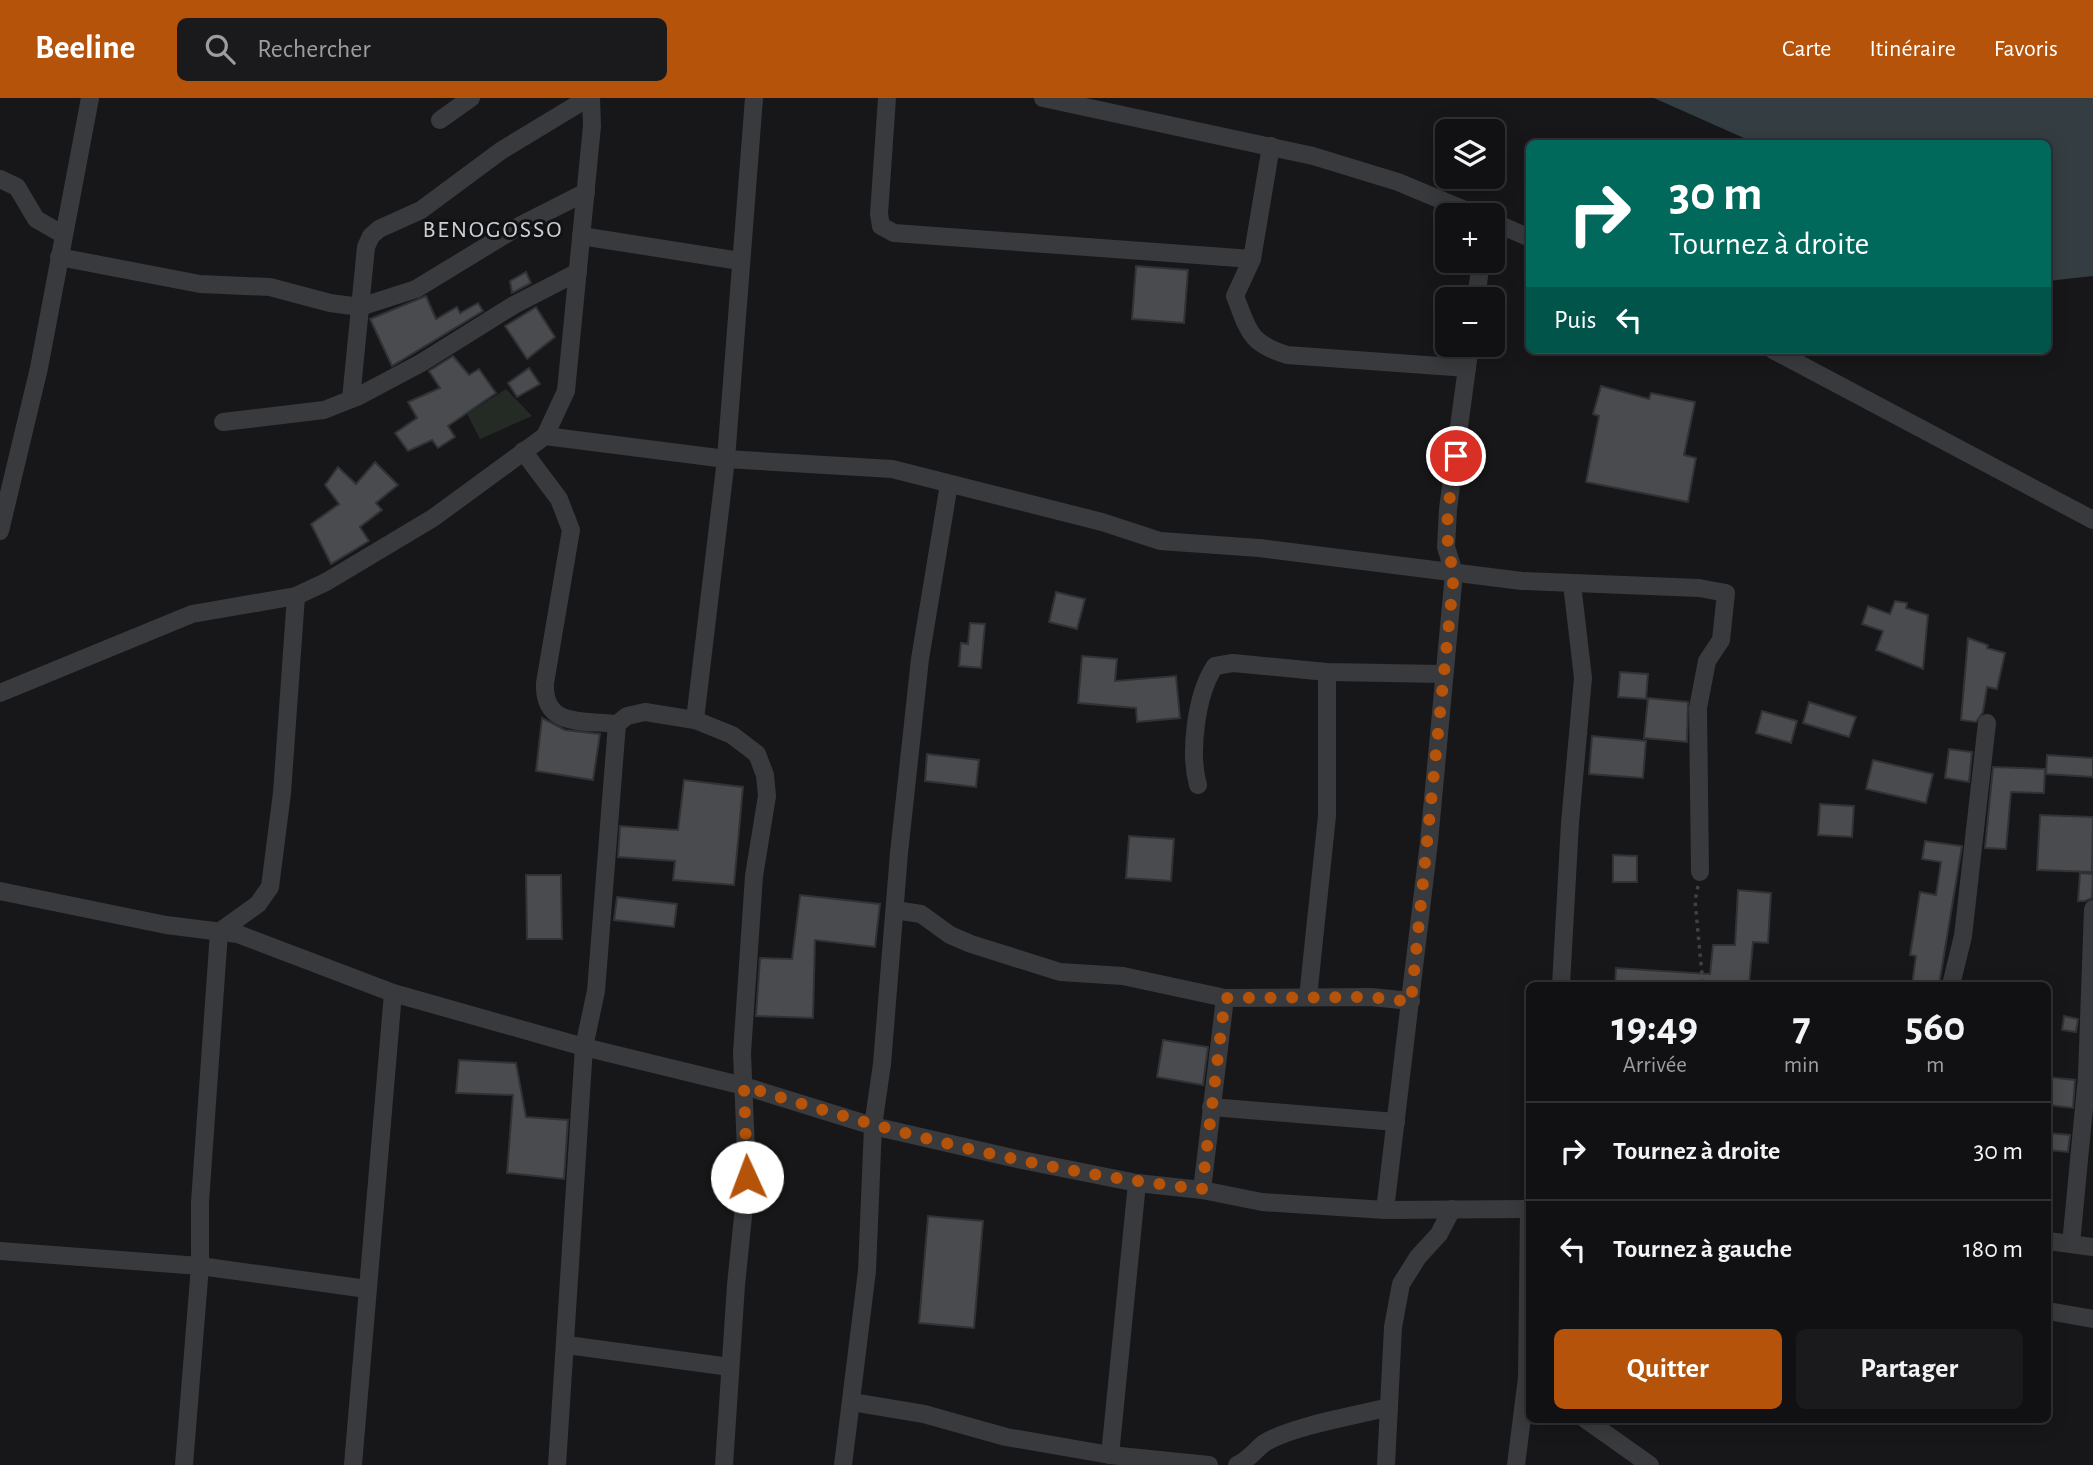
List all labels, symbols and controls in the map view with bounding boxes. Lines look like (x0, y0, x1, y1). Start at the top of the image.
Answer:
search box (177, 18, 667, 81)
icon: search (201, 30, 239, 68)
text: Beeline (35, 32, 135, 65)
text: Rechercher (257, 36, 371, 62)
text: Carte (1782, 37, 1831, 61)
text: Itinéraire (1869, 37, 1956, 61)
text: Favoris (1994, 37, 2058, 61)
map controls (1435, 119, 1505, 357)
button: layers (1435, 119, 1505, 189)
icon: right (1554, 168, 1645, 259)
text: 30 m (1669, 170, 1763, 219)
button: + (1435, 203, 1505, 273)
district label: BENOGOSSO (422, 218, 564, 242)
text: Tournez à droite (1669, 228, 1869, 260)
button: − (1435, 287, 1505, 357)
icon: left (1610, 301, 1648, 339)
text: Puis (1554, 307, 1596, 333)
pin (1426, 426, 1486, 486)
icon: arrive (1437, 437, 1475, 475)
text: 19:49 (1612, 1006, 1698, 1048)
text: 7 (1792, 1006, 1811, 1048)
text: 560 (1905, 1006, 1965, 1048)
text: Arrivée (1623, 1054, 1687, 1077)
text: min (1784, 1054, 1819, 1077)
text: m (1926, 1054, 1944, 1077)
icon: right (1554, 1132, 1592, 1170)
text: Tournez à droite (1613, 1138, 1780, 1164)
text: 30 m (1973, 1138, 2023, 1164)
position arrow (710, 1140, 784, 1214)
icon: left (1554, 1230, 1592, 1268)
text: Tournez à gauche (1613, 1236, 1792, 1262)
text: 180 m (1963, 1236, 2023, 1262)
button: Quitter (1554, 1329, 1782, 1409)
button: Partager (1796, 1329, 2023, 1409)

